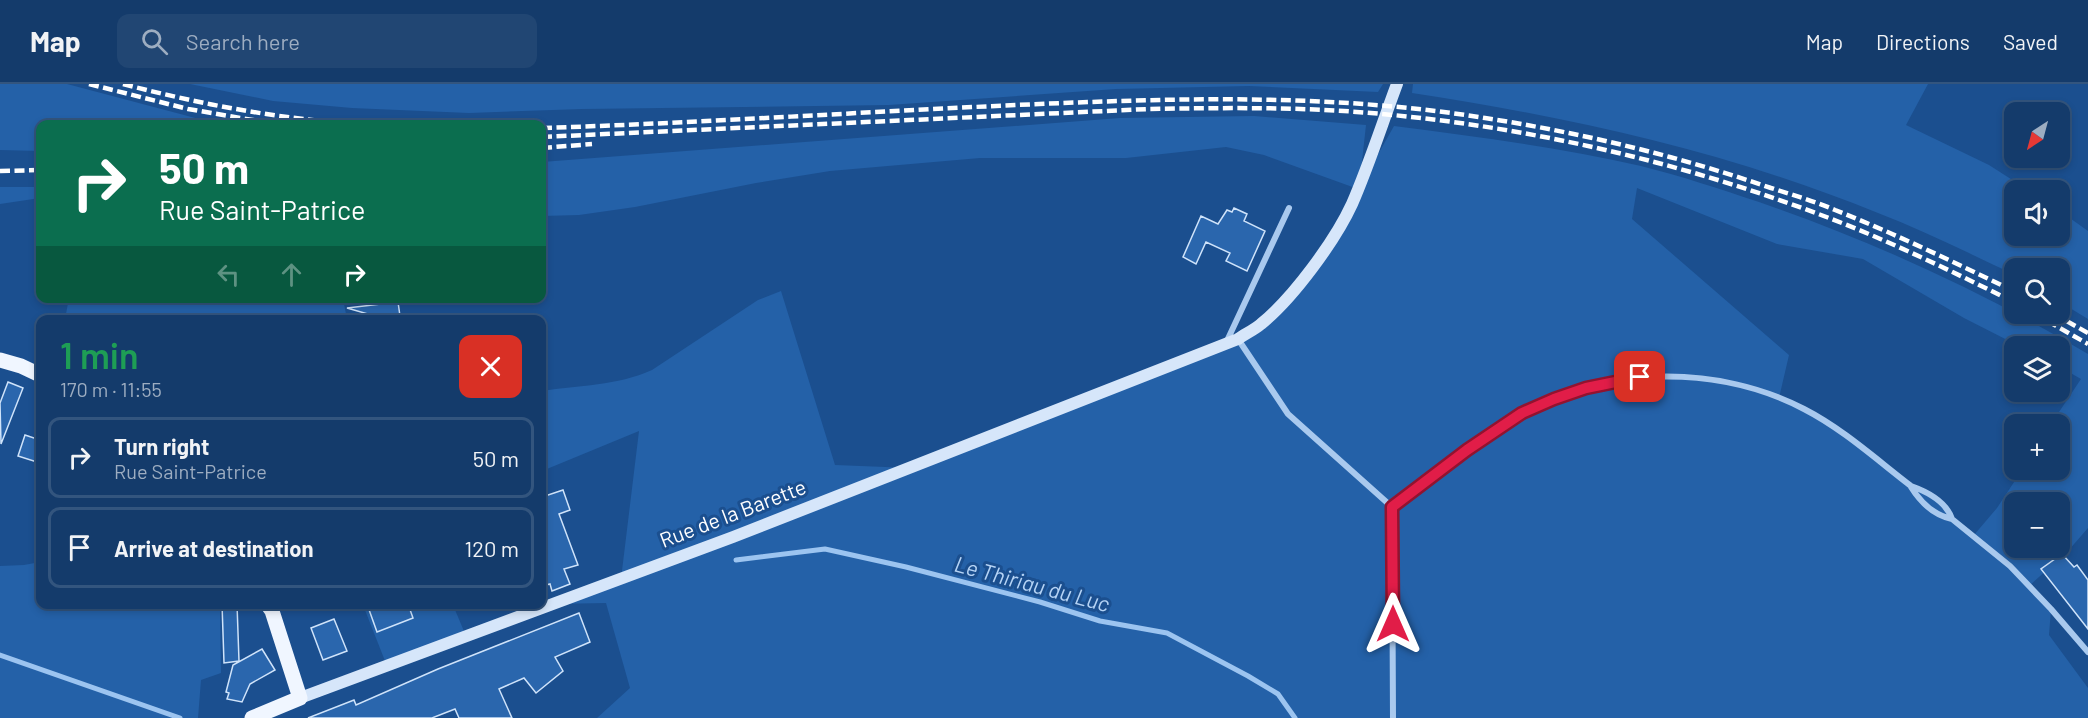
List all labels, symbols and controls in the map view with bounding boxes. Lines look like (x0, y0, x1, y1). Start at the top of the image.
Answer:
search box (117, 14, 537, 68)
text: Map (30, 24, 81, 58)
icon: search (138, 25, 171, 58)
text: Search here (186, 28, 300, 54)
text: Map (1806, 29, 1843, 54)
text: Directions (1876, 29, 1970, 54)
text: Saved (2003, 29, 2058, 54)
north arrow (2004, 102, 2070, 168)
map controls (2004, 102, 2070, 558)
text: 50 m (159, 142, 249, 192)
icon: right (60, 144, 138, 222)
button: sound (2004, 180, 2070, 246)
text: Rue Saint-Patrice (159, 193, 365, 225)
icon: left (212, 258, 245, 291)
icon: ahead (275, 258, 308, 291)
icon: right (338, 258, 371, 291)
button: search (2004, 258, 2070, 324)
text: 1 min (60, 333, 139, 376)
button: close (459, 335, 522, 398)
button: layers (2004, 336, 2070, 402)
pin (1614, 351, 1665, 402)
icon: arrive (1623, 360, 1656, 393)
text: 170 m · 11:55 (60, 377, 162, 401)
button: + (2004, 414, 2070, 480)
text: Turn right (114, 433, 209, 459)
icon: right (63, 441, 96, 474)
text: 50 m (473, 445, 519, 471)
text: Rue Saint-Patrice (114, 459, 267, 483)
street label: Rue de la Barette (656, 473, 809, 552)
button: − (2004, 492, 2070, 558)
icon: arrive (63, 531, 96, 564)
text: Arrive at destination (114, 535, 313, 561)
text: 120 m (464, 535, 519, 561)
water label: Le Thiriau du Luc (952, 550, 1113, 616)
position arrow (1361, 592, 1425, 656)

